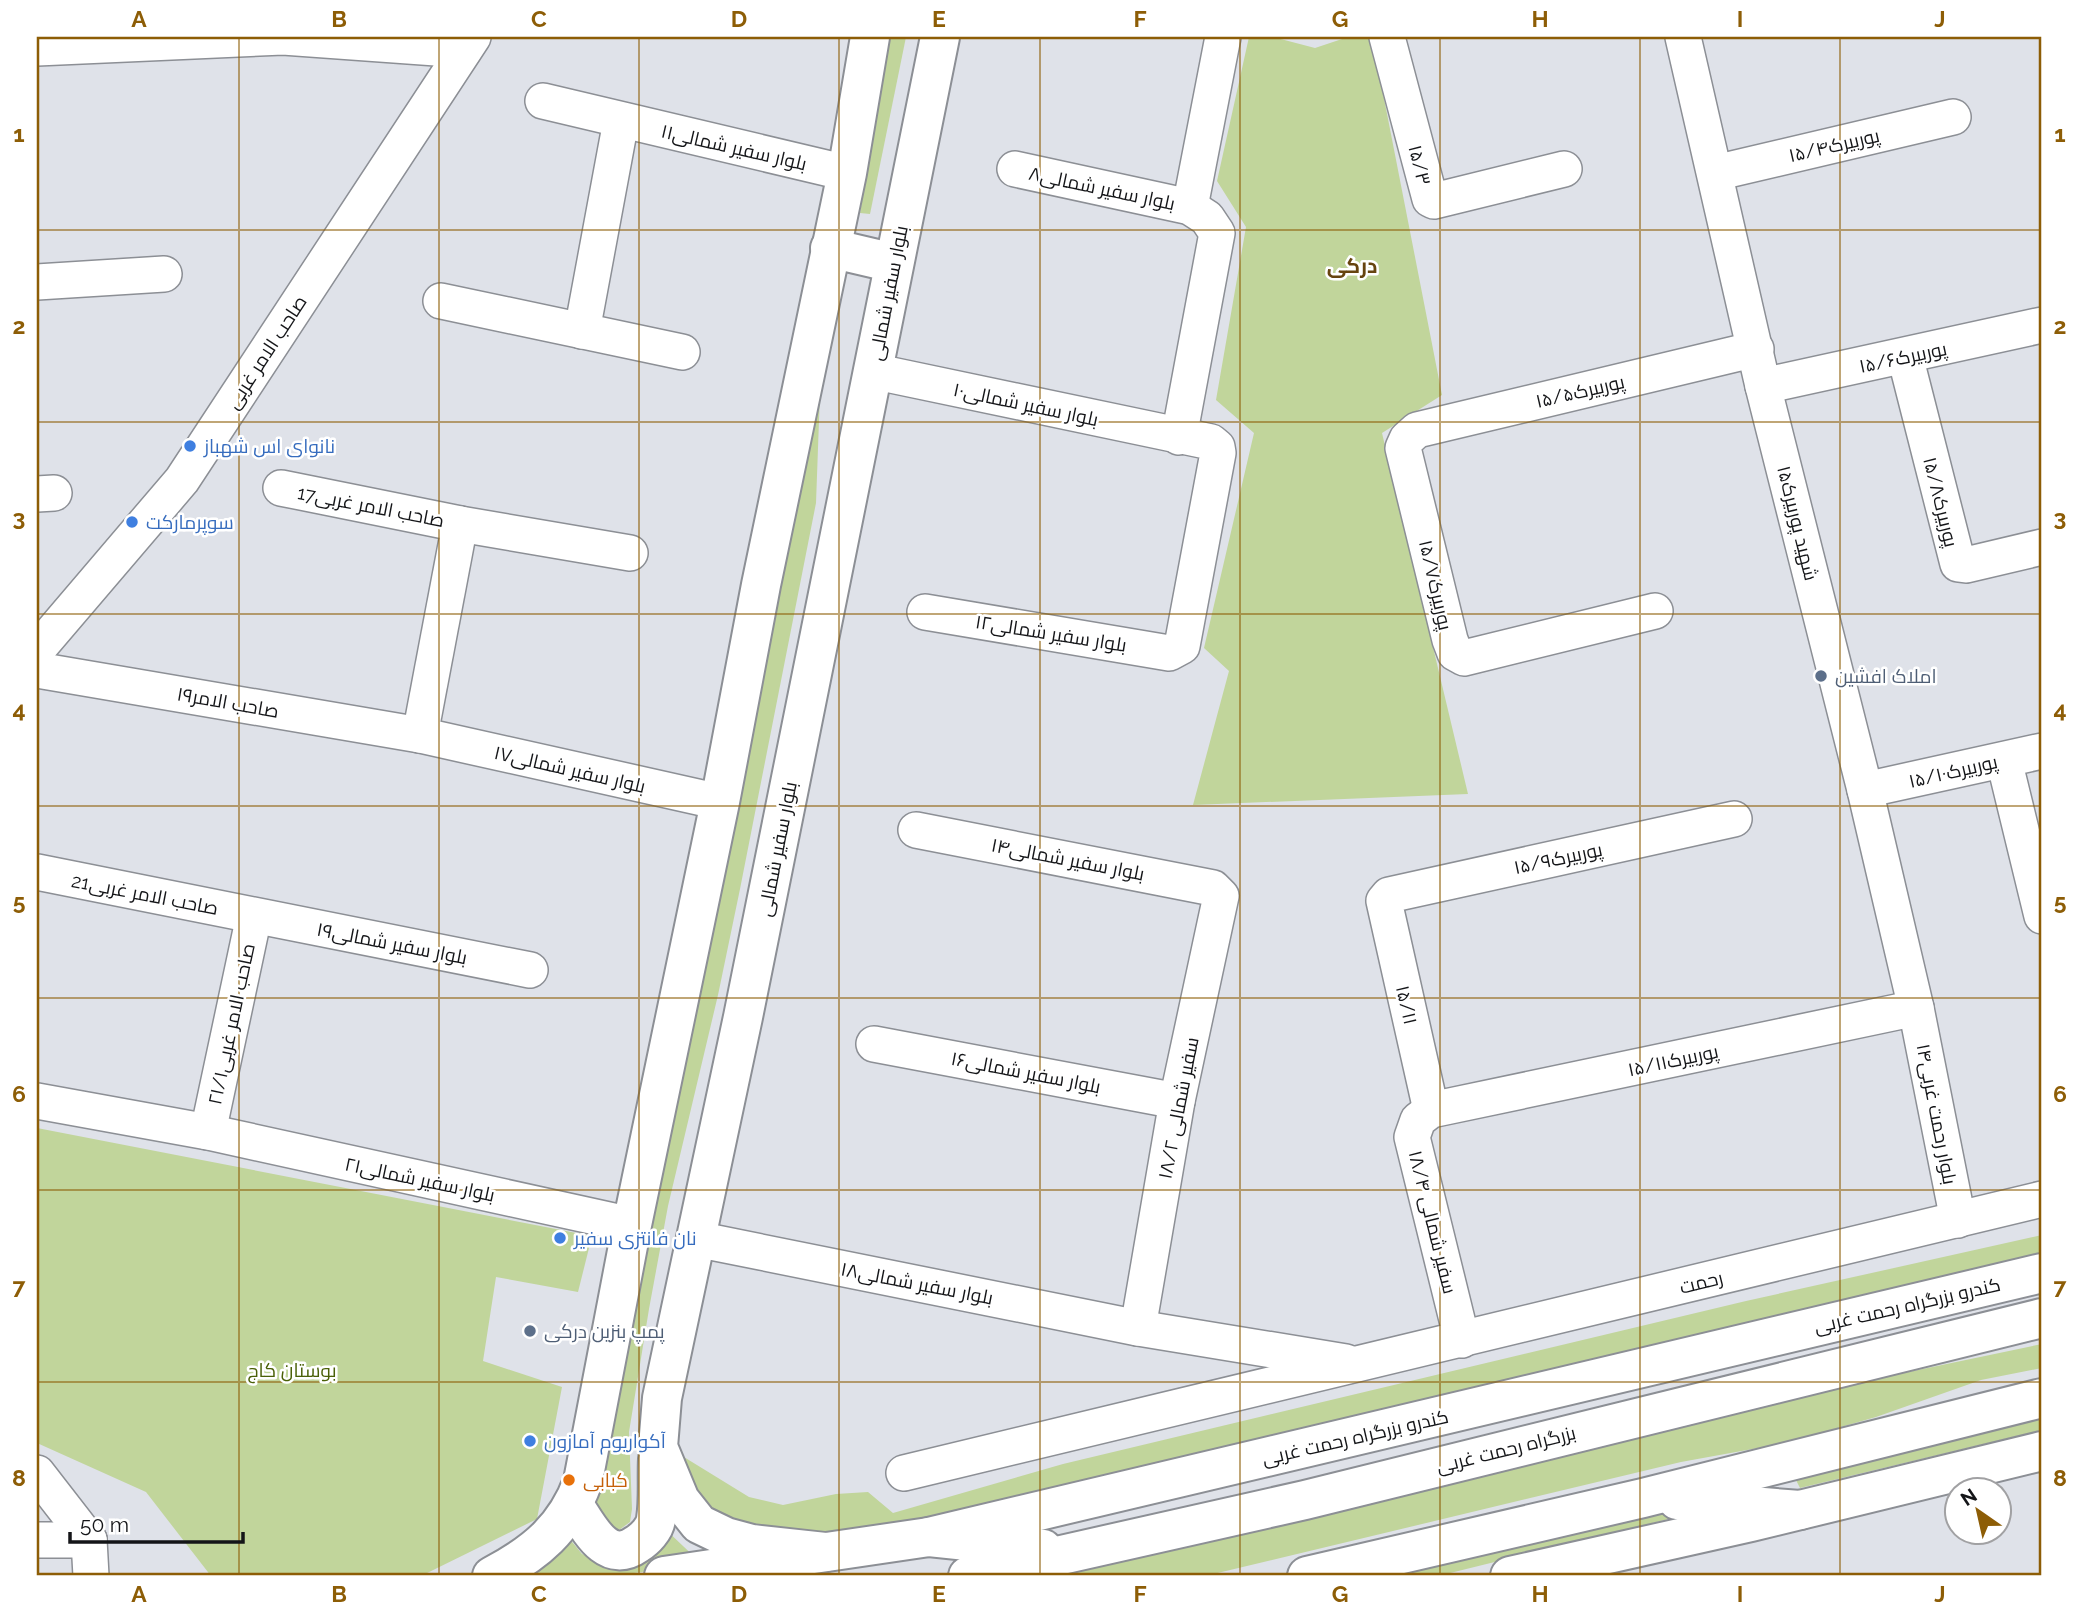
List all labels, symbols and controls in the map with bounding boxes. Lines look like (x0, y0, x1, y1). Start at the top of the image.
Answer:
text: A (131, 5, 147, 32)
text: B (331, 5, 347, 32)
text: C (531, 5, 547, 32)
text: D (731, 5, 747, 32)
text: E (932, 5, 946, 32)
text: F (1133, 5, 1147, 32)
text: G (1332, 5, 1348, 32)
text: H (1531, 5, 1549, 32)
text: I (1737, 5, 1743, 32)
text: J (1934, 5, 1946, 32)
text: 1 (13, 120, 25, 147)
street label: بلوار سفیر شمالی۱۱ (659, 120, 809, 175)
text: 1 (2054, 120, 2066, 147)
street label: پوربیرک۱۵/۴ (1786, 124, 1882, 168)
street label: ۱۵/۳ (1404, 143, 1436, 187)
street label: بلوار سفیر شمالی۸ (1027, 162, 1177, 215)
street label: بلوار سفیر شمالی (864, 224, 913, 363)
district label: درکی (1327, 253, 1377, 278)
street label: صاحب الامر غربی (221, 291, 312, 413)
text: 2 (13, 312, 25, 339)
text: 2 (2054, 312, 2066, 339)
street label: پوربیرک۱۵/۶ (1857, 337, 1949, 379)
street label: پوربیرک۱۵/۵ (1533, 370, 1627, 414)
street label: بلوار سفیر شمالی۱۰ (951, 378, 1100, 431)
place label: نانوای اس شهباز (203, 435, 335, 458)
marker: نانوای اس شهباز (182, 438, 198, 454)
street label: پوربیرک۱۵/۸ (1917, 455, 1963, 550)
street label: شهید پوربیرک۱۵ (1771, 463, 1823, 583)
street label: صاحب الامر غربی17 (295, 481, 446, 532)
text: 3 (13, 504, 25, 531)
text: 3 (2054, 504, 2066, 531)
place label: سوپرمارکت (146, 511, 234, 535)
marker: سوپرمارکت (124, 514, 140, 530)
street label: پوربیرک۱۵/۷ (1413, 538, 1457, 633)
street label: بلوار سفیر شمالی۱۲ (974, 610, 1128, 657)
place label: املاک افشین (1835, 665, 1937, 688)
marker: املاک افشین (1813, 668, 1829, 684)
street label: صاحب الامر۱۹ (175, 682, 281, 723)
text: 4 (12, 696, 26, 723)
text: 4 (2053, 696, 2067, 723)
street label: بلوار سفیر شمالی۱۷ (492, 741, 648, 798)
street label: پوربیرک۱۵/۱۰ (1906, 750, 2000, 794)
street label: بلوار سفیر شمالی (753, 780, 802, 919)
street label: بلوار سفیر شمالی۱۴ (989, 833, 1146, 886)
street label: پوربیرک۱۵/۹ (1512, 838, 1605, 880)
street label: 21صاحب الامر غربی (70, 869, 220, 920)
text: 5 (13, 888, 26, 915)
text: 5 (2054, 888, 2067, 915)
street label: بلوار سفیر شمالی۱۹ (315, 918, 469, 969)
street label: صاحب الامر غربی۲۱/۱ (203, 941, 260, 1107)
street label: ۱۵/۱۱ (1392, 983, 1422, 1027)
street label: سفیر شمالی ۱۸/۲ (1153, 1035, 1204, 1181)
street label: پوربیرک۱۵/۱۱ (1626, 1040, 1721, 1082)
street label: بلوار رحمت غربی۱۴ (1912, 1042, 1961, 1186)
street label: بلوار سفیر شمالی۱۶ (949, 1047, 1103, 1098)
text: 6 (12, 1080, 26, 1107)
text: 6 (2053, 1080, 2067, 1107)
street label: سفیر شمالی ۱۸/۴ (1404, 1148, 1461, 1296)
street label: بلوار سفیر شمالی۲۱ (343, 1152, 497, 1207)
place label: نان فانتزی سفیر (573, 1227, 697, 1250)
marker: نان فانتزی سفیر (552, 1230, 568, 1246)
street label: بلوار سفیر شمالی۱۸ (839, 1257, 995, 1310)
street label: رحمت (1677, 1266, 1725, 1299)
text: 7 (13, 1272, 26, 1299)
text: 7 (2054, 1272, 2067, 1299)
street label: کندرو بزرگراه رحمت غربی (1812, 1273, 2003, 1338)
place label: پمپ بنزین درکی (544, 1320, 665, 1344)
marker: پمپ بنزین درکی (522, 1323, 538, 1339)
park label: بوستان کاج (248, 1359, 336, 1384)
street label: کندرو بزرگراه رحمت غربی (1260, 1405, 1451, 1470)
street label: بزرگراه رحمت غربی (1434, 1421, 1578, 1478)
place label: آکواریوم آمازون (544, 1430, 666, 1455)
marker: آکواریوم آمازون (522, 1433, 538, 1449)
text: 8 (12, 1464, 26, 1491)
text: 8 (2053, 1464, 2067, 1491)
place label: کبابی (583, 1469, 628, 1492)
marker: کبابی (561, 1472, 577, 1488)
north arrow (1942, 1476, 2012, 1546)
text: N (1956, 1484, 1981, 1510)
scale bar (70, 1501, 243, 1545)
text: 50 m (80, 1512, 129, 1537)
text: A (131, 1580, 147, 1607)
text: B (331, 1580, 347, 1607)
text: C (531, 1580, 547, 1607)
text: D (731, 1580, 747, 1607)
text: E (932, 1580, 946, 1607)
text: F (1133, 1580, 1147, 1607)
text: G (1332, 1580, 1348, 1607)
text: H (1531, 1580, 1549, 1607)
text: I (1737, 1580, 1743, 1607)
text: J (1934, 1580, 1946, 1607)

